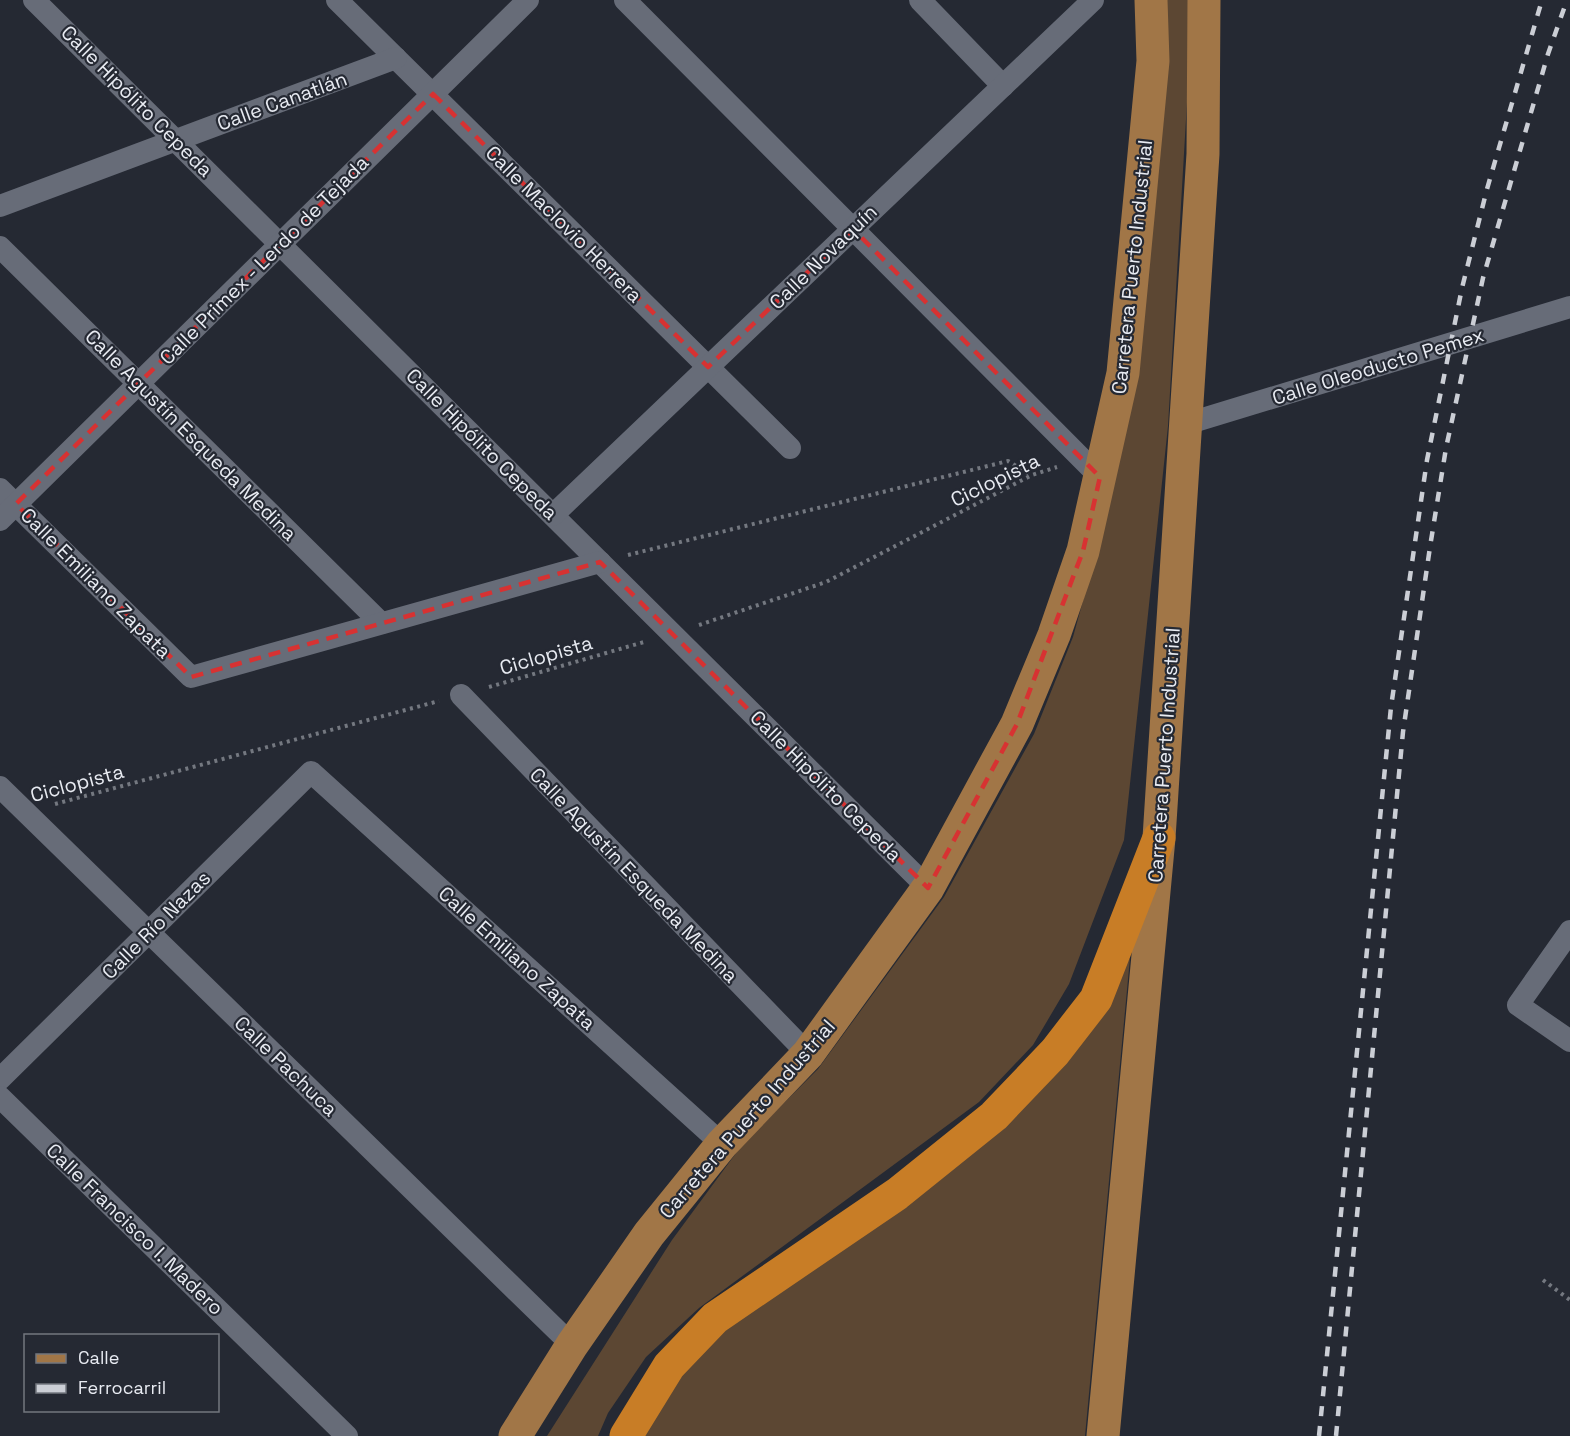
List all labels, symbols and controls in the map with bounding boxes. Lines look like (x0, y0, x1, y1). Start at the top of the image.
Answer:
street label: Calle Hipólito Cepeda (56, 20, 218, 182)
street label: Calle Canatlán (213, 65, 351, 137)
street label: Carretera Puerto Industrial (1106, 139, 1158, 395)
street label: Calle Maclovio Herrera (480, 140, 648, 308)
street label: Calle Primex - Lerdo de Tejada (154, 150, 374, 370)
street label: Calle Novaquín (763, 199, 883, 315)
street label: Calle Oleoducto Pemex (1269, 321, 1487, 411)
street label: Calle Agustín Esqueda Medina (80, 324, 302, 546)
street label: Calle Hipólito Cepeda (401, 363, 563, 525)
street label: Ciclopista (946, 447, 1044, 513)
street label: Calle Emiliano Zapata (15, 502, 177, 664)
street label: Carretera Puerto Industrial (1142, 627, 1186, 883)
street label: Ciclopista (496, 629, 596, 681)
street label: Calle Hipólito Cepeda (745, 705, 907, 867)
street label: Ciclopista (27, 758, 127, 808)
street label: Calle Agustín Esqueda Medina (524, 762, 744, 988)
street label: Calle Río Nazas (96, 865, 216, 985)
street label: Calle Emiliano Zapata (433, 880, 601, 1036)
street label: Calle Pachuca (229, 1010, 343, 1122)
street label: Carretera Puerto Industrial (653, 1014, 841, 1224)
street label: Calle Francisco I. Madero (41, 1137, 229, 1321)
legend (24, 1334, 219, 1412)
text: Calle (78, 1346, 119, 1369)
text: Ferrocarril (78, 1376, 166, 1399)

